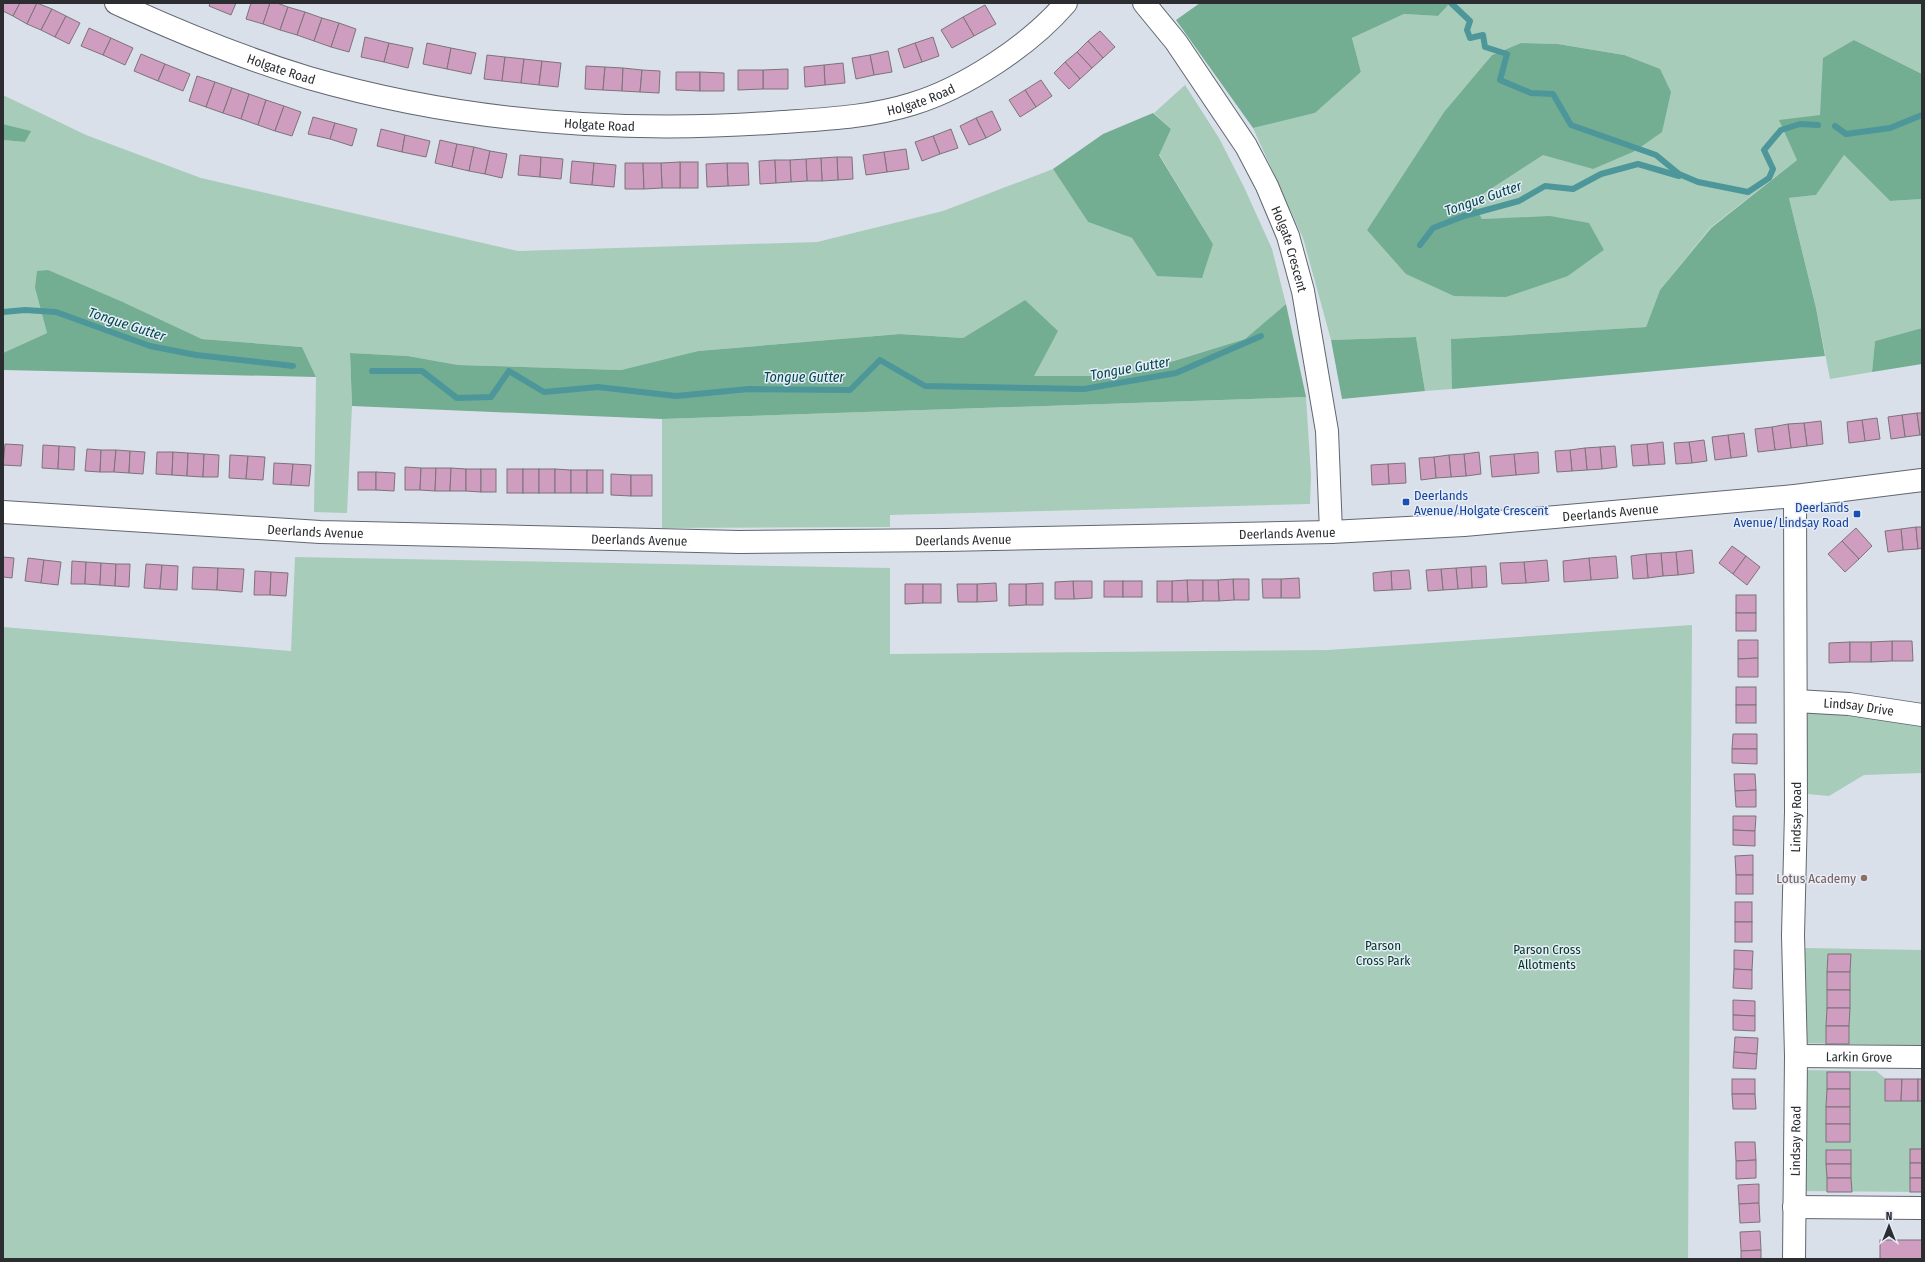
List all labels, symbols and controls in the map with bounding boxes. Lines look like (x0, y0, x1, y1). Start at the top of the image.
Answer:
street label: Holgate Road (245, 51, 317, 87)
street label: Holgate Road (886, 81, 957, 118)
street label: Holgate Road (563, 116, 635, 134)
water label: Tongue Gutter (1442, 177, 1525, 220)
street label: Holgate Crescent (1268, 204, 1310, 294)
water label: Tongue Gutter (86, 304, 169, 345)
water label: Tongue Gutter (1089, 353, 1172, 384)
water label: Tongue Gutter (764, 369, 845, 386)
place label: Deerlands Avenue/Holgate Crescent (1414, 488, 1549, 518)
marker: Deerlands Avenue/Holgate Crescent (1401, 497, 1411, 507)
place label: Deerlands Avenue/Lindsay Road (1734, 500, 1849, 530)
street label: Deerlands Avenue (1562, 501, 1659, 524)
marker: Deerlands Avenue/Lindsay Road (1852, 509, 1862, 519)
street label: Deerlands Avenue (267, 522, 364, 541)
street label: Deerlands Avenue (1239, 525, 1336, 542)
street label: Deerlands Avenue (591, 531, 688, 549)
street label: Deerlands Avenue (915, 532, 1012, 548)
street label: Lindsay Drive (1823, 696, 1895, 719)
street label: Lindsay Road (1788, 782, 1804, 852)
place label: Lotus Academy (1776, 871, 1856, 886)
marker: Lotus Academy (1859, 873, 1869, 883)
park label: Parson Cross Park (1356, 938, 1411, 968)
park label: Parson Cross Allotments (1513, 942, 1581, 972)
street label: Larkin Grove (1826, 1049, 1892, 1065)
street label: Lindsay Road (1788, 1106, 1804, 1176)
north arrow (1869, 1206, 1909, 1246)
text: N (1886, 1210, 1892, 1223)

